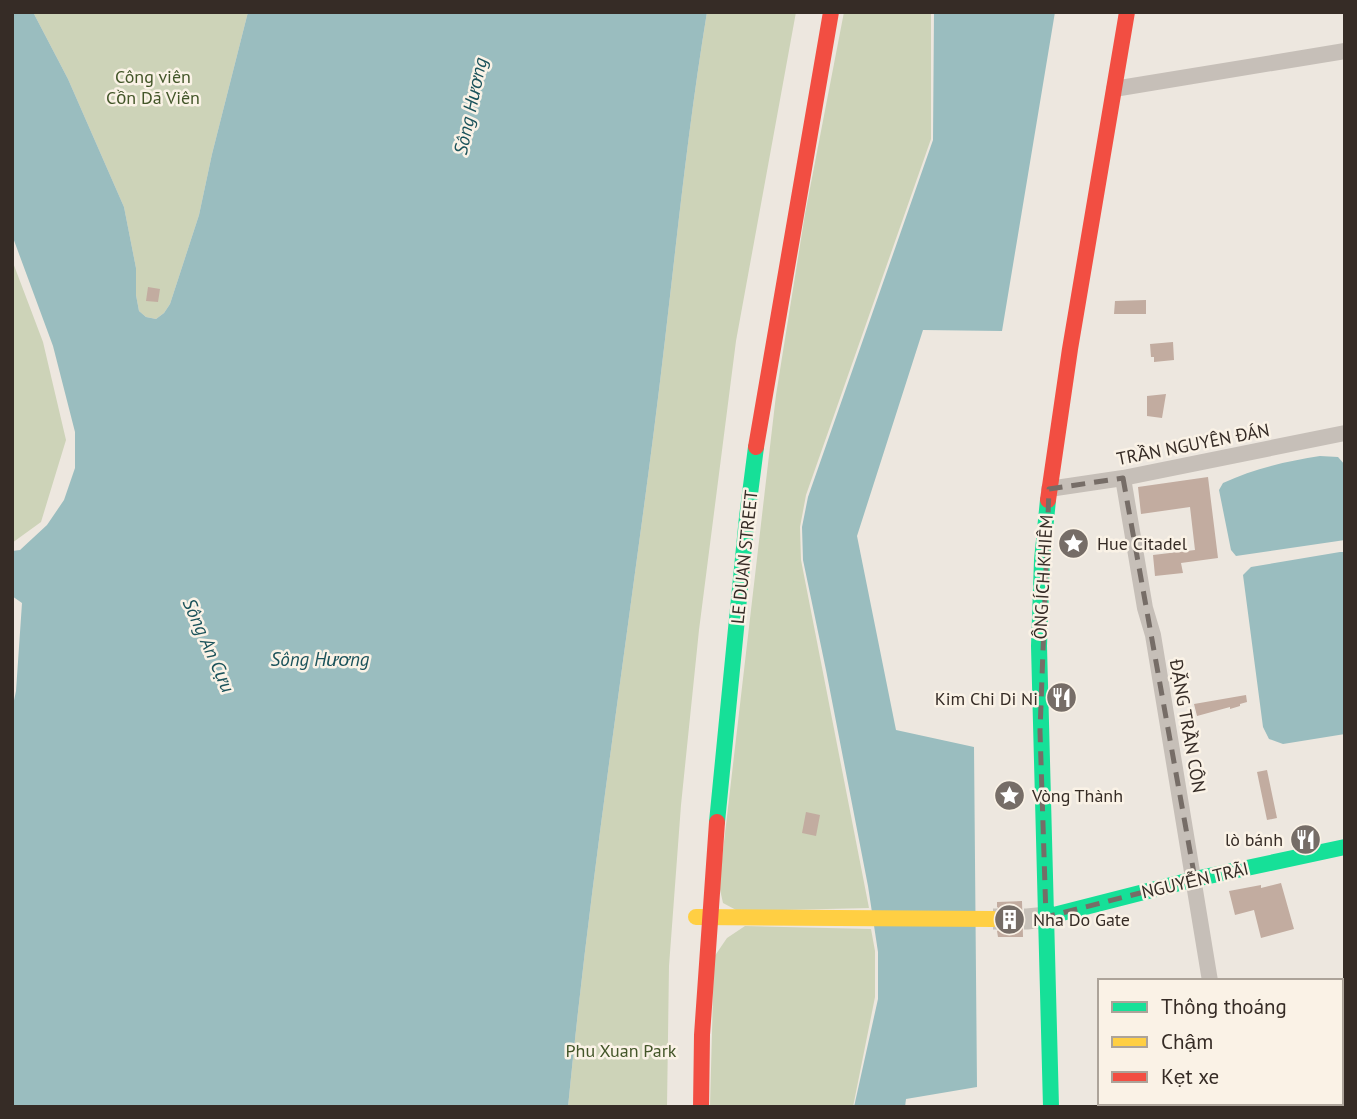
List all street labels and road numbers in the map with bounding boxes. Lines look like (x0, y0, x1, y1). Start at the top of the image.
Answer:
street label: TRẦN NGUYÊN ĐÁN (1115, 418, 1271, 470)
street label: LE DUAN STREET (726, 489, 762, 625)
street label: ÔNG ÍCH KHIÊM (1028, 514, 1058, 640)
street label: ĐẶNG TRẦN CÔN (1165, 656, 1211, 795)
street label: NGUYỄN TRÃI (1139, 857, 1251, 903)

